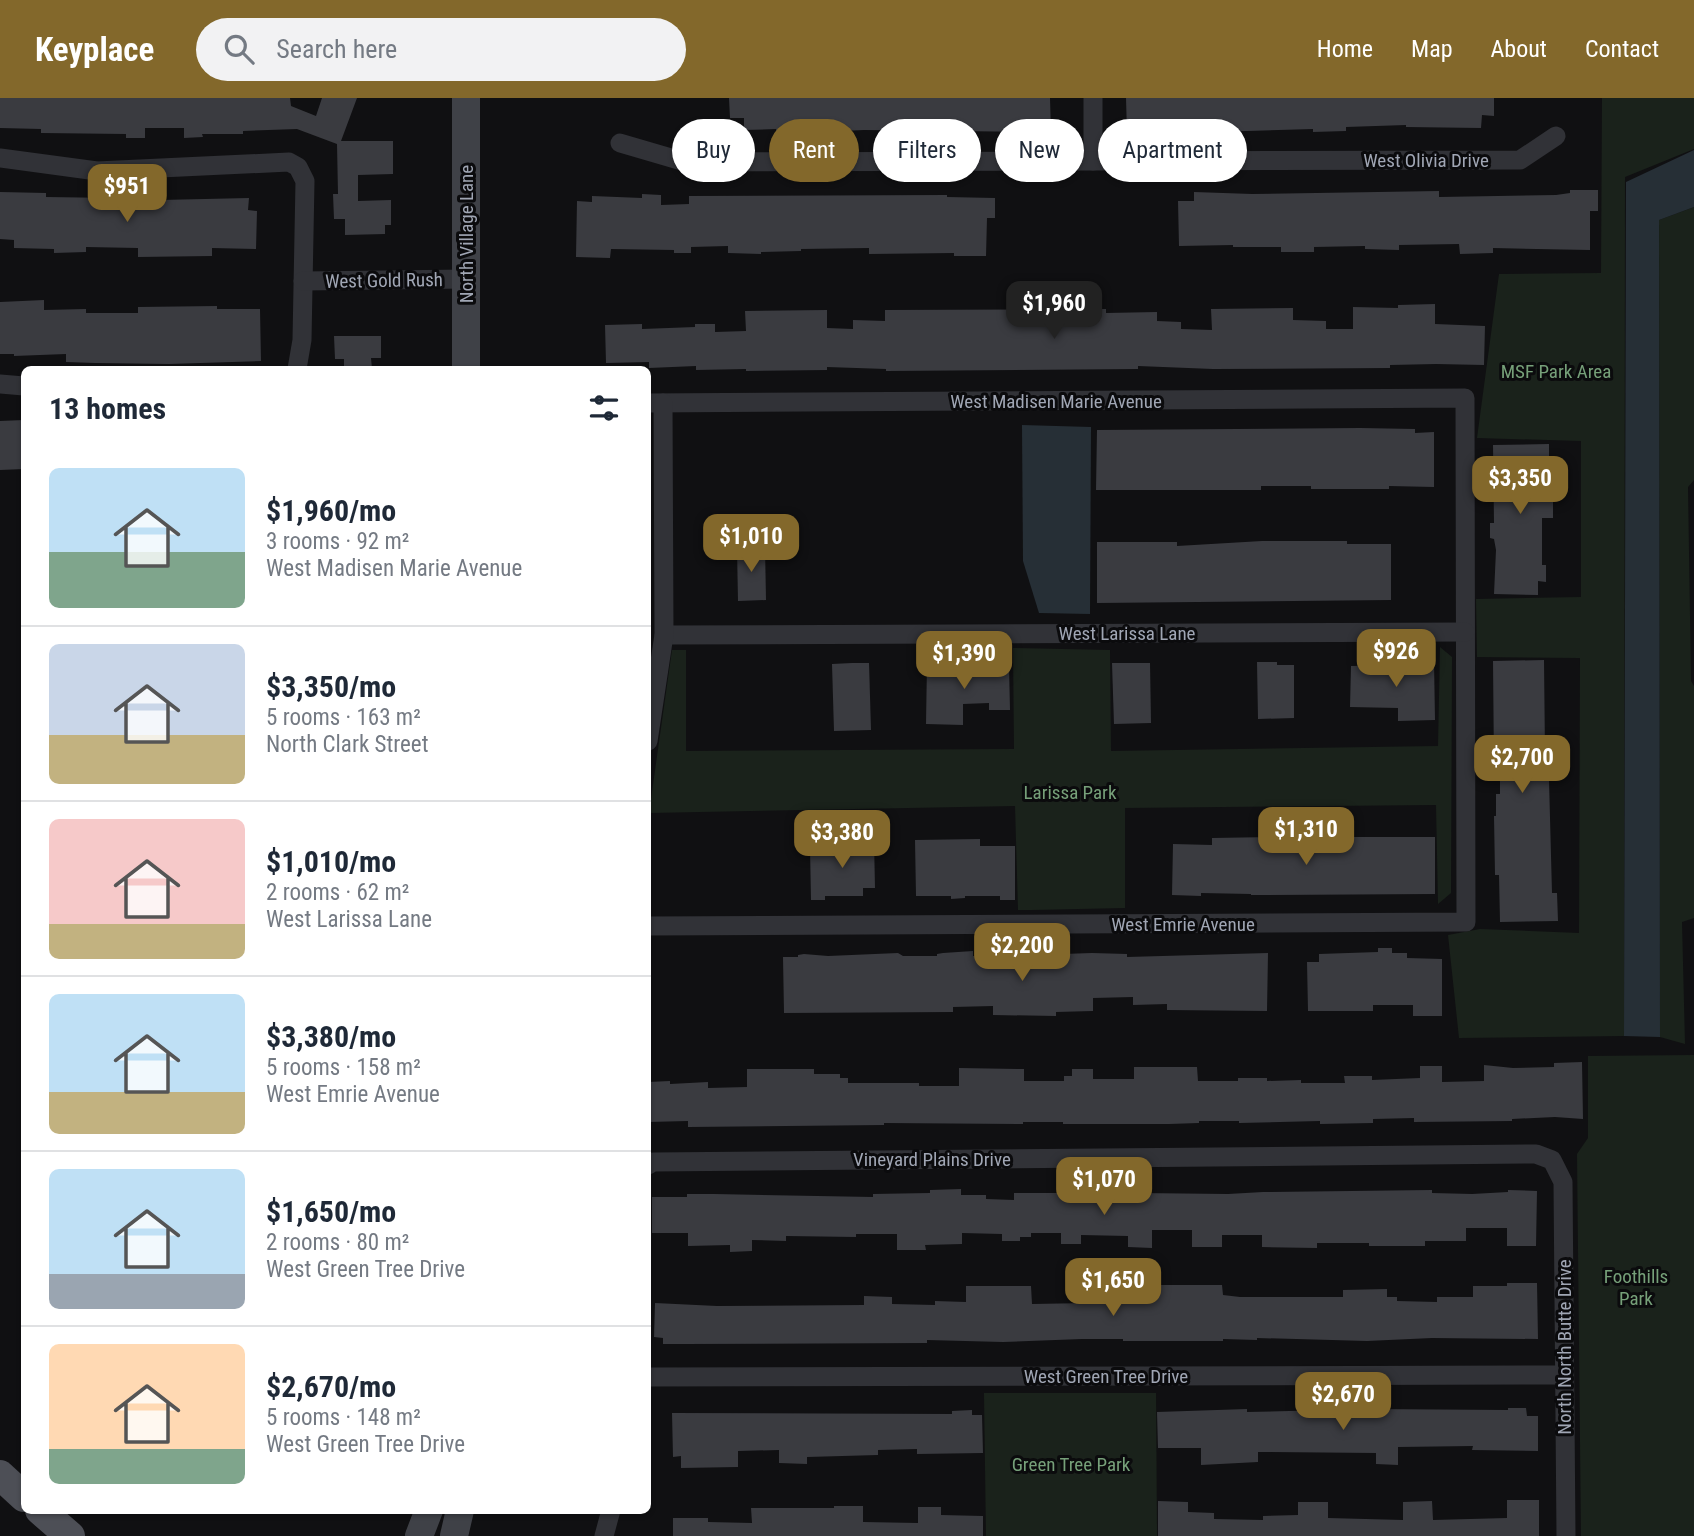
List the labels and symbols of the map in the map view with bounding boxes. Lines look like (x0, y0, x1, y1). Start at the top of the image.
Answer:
street label: West Olivia Drive (1363, 149, 1489, 172)
pin: $951 (86, 164, 168, 224)
street label: North Village Lane (455, 165, 478, 303)
street label: West Gold Rush (325, 268, 443, 293)
pin: $1,960 (997, 282, 1111, 341)
park label: MSF Park Area (1501, 360, 1611, 383)
street label: West Madisen Marie Avenue (950, 390, 1162, 413)
pin: $3,350 (1463, 456, 1577, 516)
pin: $1,010 (694, 514, 808, 574)
street label: West Larissa Lane (1058, 622, 1196, 645)
pin: $926 (1355, 630, 1437, 689)
pin: $1,390 (907, 632, 1021, 691)
pin: $2,700 (1465, 736, 1579, 795)
park label: Larissa Park (1024, 781, 1117, 804)
pin: $1,310 (1249, 808, 1363, 867)
pin: $3,380 (785, 810, 899, 870)
street label: West Emrie Avenue (1111, 913, 1255, 936)
pin: $2,200 (965, 924, 1079, 983)
street label: Vineyard Plains Drive (853, 1148, 1011, 1171)
pin: $1,070 (1047, 1158, 1161, 1217)
pin: $1,650 (1056, 1258, 1170, 1318)
street label: North North Butte Drive (1553, 1259, 1576, 1435)
park label: Foothills Park (1604, 1265, 1668, 1310)
street label: West Green Tree Drive (1024, 1365, 1188, 1388)
pin: $2,670 (1286, 1372, 1400, 1432)
park label: Green Tree Park (1012, 1453, 1131, 1476)

